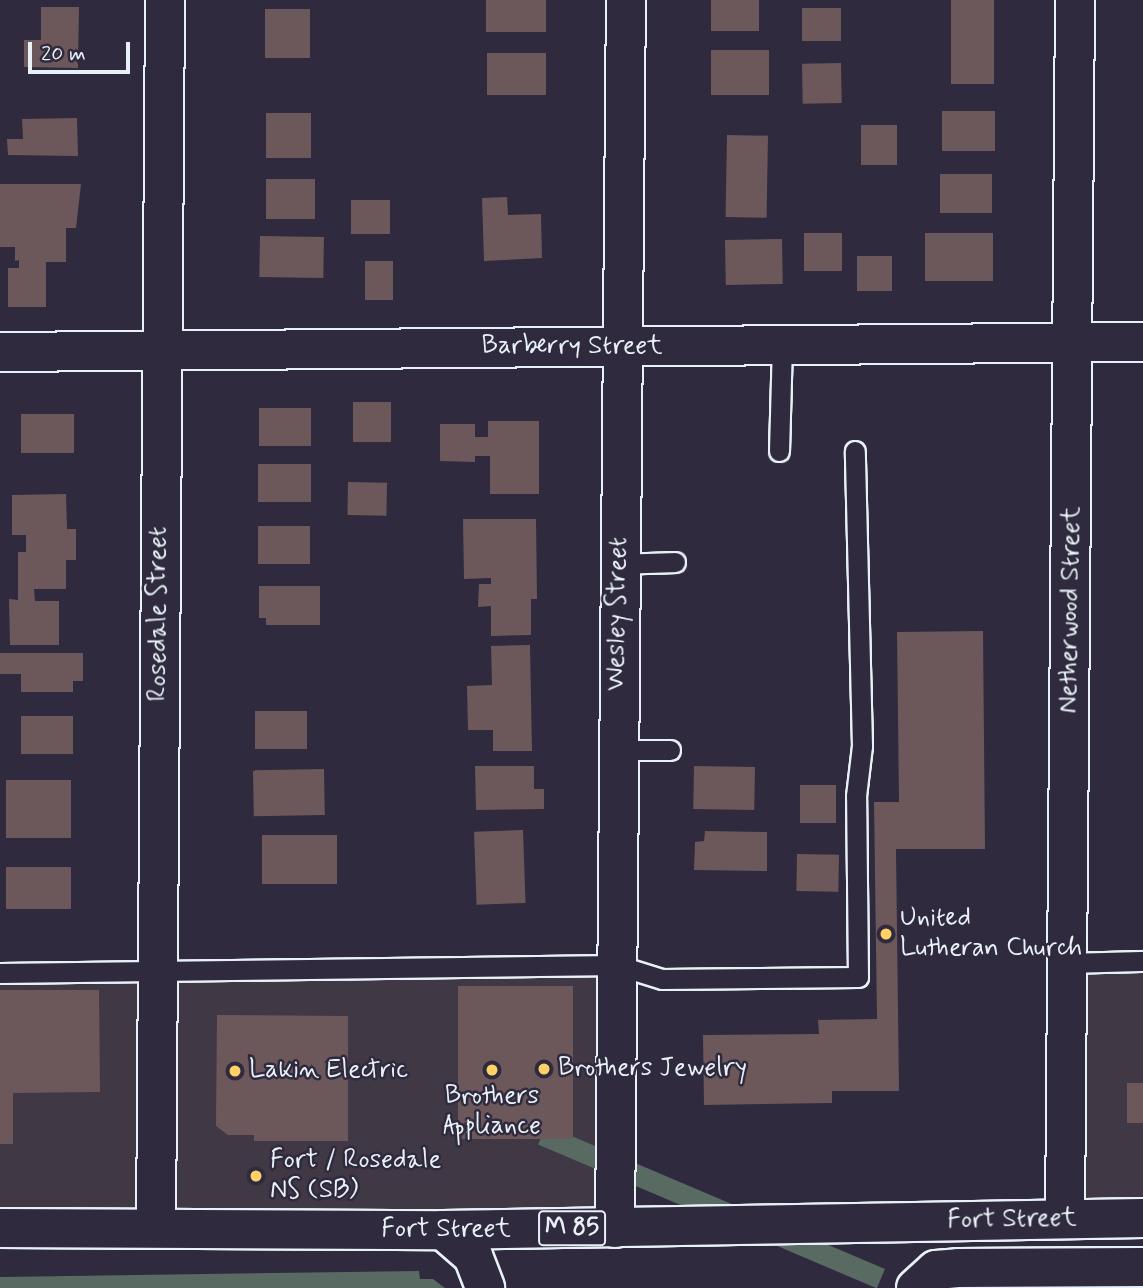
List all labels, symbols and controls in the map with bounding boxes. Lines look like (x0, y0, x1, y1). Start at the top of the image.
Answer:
scale bar (32, 28, 133, 72)
text: 20 m (41, 40, 86, 68)
street label: Barberry Street (482, 331, 662, 363)
street label: Netherwood Street (1054, 506, 1088, 714)
street label: Rosedale Street (143, 524, 175, 704)
street label: Wesley Street (601, 535, 635, 693)
place label: United Lutheran Church (900, 903, 1088, 964)
marker: United Lutheran Church (878, 926, 894, 942)
place label: Brothers Jewelry (558, 1053, 745, 1085)
place label: Lakin Electric (249, 1055, 408, 1087)
marker: Brothers Jewelry (536, 1061, 552, 1077)
marker: Brothers Appliance (484, 1062, 500, 1078)
marker: Lakin Electric (227, 1063, 243, 1079)
place label: Brothers Appliance (443, 1081, 541, 1142)
place label: Fort / Rosedale NS (SB) (270, 1145, 441, 1206)
marker: Fort / Rosedale NS (SB) (248, 1168, 264, 1184)
street label: Fort Street (947, 1203, 1077, 1237)
road number: M 85 (537, 1208, 607, 1248)
street label: Fort Street (381, 1214, 511, 1246)

